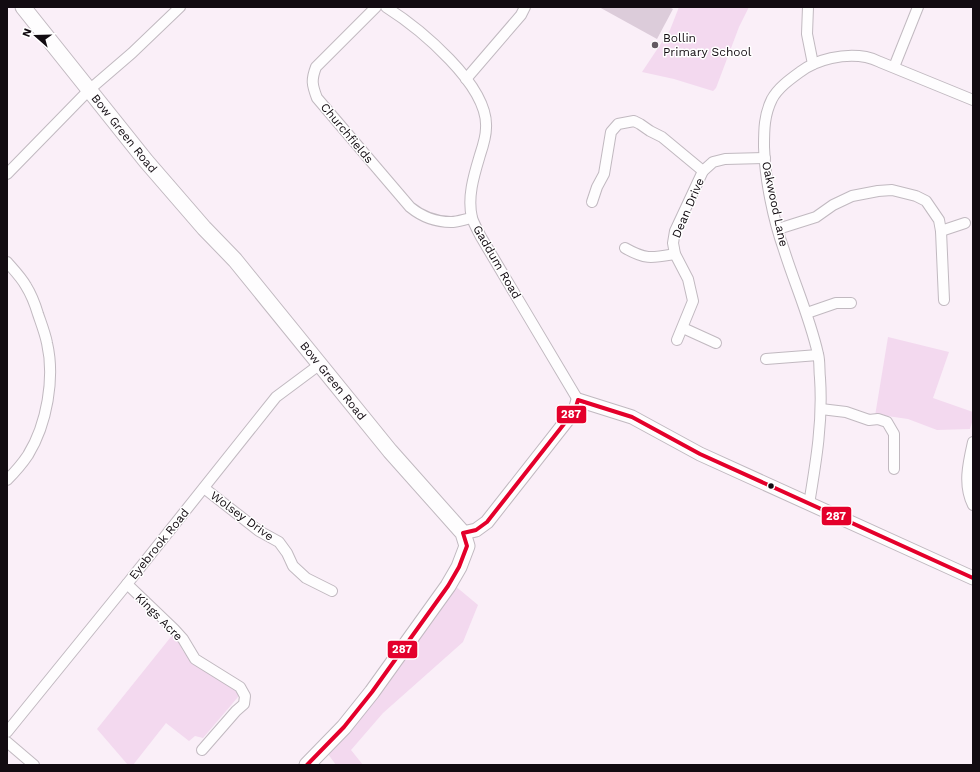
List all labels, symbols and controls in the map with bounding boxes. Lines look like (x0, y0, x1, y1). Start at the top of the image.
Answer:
north arrow (16, 16, 56, 56)
text: N (20, 27, 35, 39)
place label: Bollin Primary School (663, 31, 752, 59)
marker: Bollin Primary School (650, 40, 660, 50)
street label: Bow Green Road (88, 91, 160, 176)
street label: Churchfields (318, 100, 376, 166)
street label: Oakwood Lane (759, 160, 791, 248)
street label: Dean Drive (669, 176, 707, 240)
street label: Gaddum Road (470, 223, 524, 301)
street label: Bow Green Road (297, 339, 369, 423)
line badge: 287 (556, 405, 587, 424)
text: 287 (561, 408, 581, 421)
unlabelled marker (766, 481, 776, 491)
street label: Wolsey Drive (208, 488, 276, 544)
street label: Eyebrook Road (126, 506, 192, 582)
line badge: 287 (821, 506, 852, 526)
text: 287 (826, 510, 846, 523)
street label: Kings Acre (132, 590, 186, 644)
line badge: 287 (387, 640, 418, 659)
text: 287 (392, 643, 412, 656)

